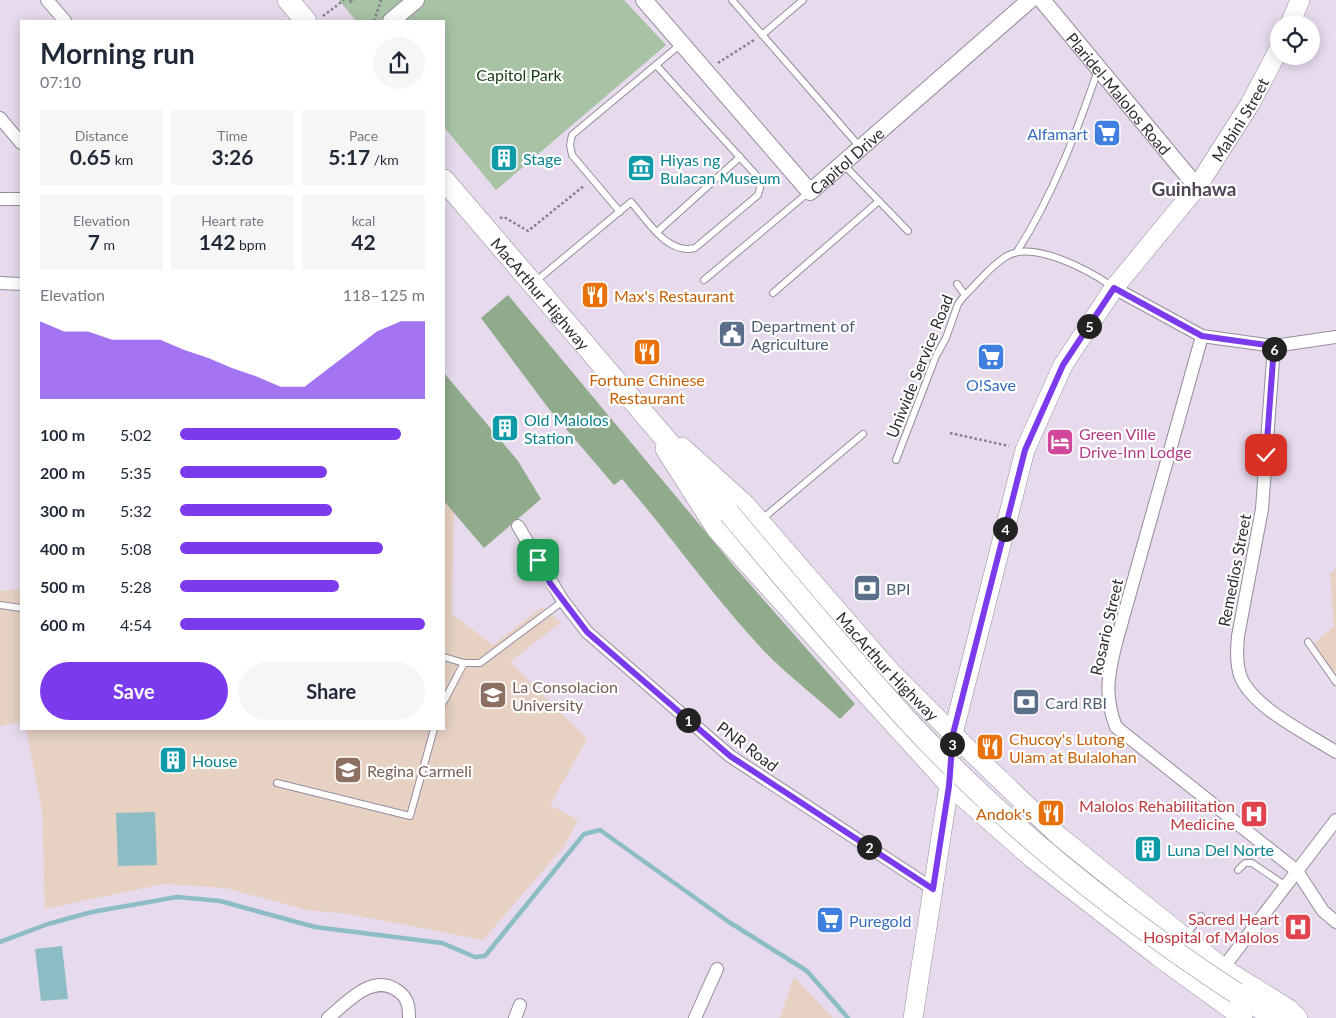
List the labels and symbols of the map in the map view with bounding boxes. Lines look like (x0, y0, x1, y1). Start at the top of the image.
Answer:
street label: Plaridel-Malolos Road (1063, 28, 1175, 158)
park label: Capitol Park (476, 65, 563, 84)
street label: Mabini Street (1207, 74, 1272, 165)
supermarket icon: Alfamart (1092, 118, 1122, 148)
street label: Capitol Drive (805, 123, 887, 198)
place label: Alfamart (1027, 124, 1088, 143)
building icon: Stage (489, 143, 519, 173)
place label: Stage (523, 149, 562, 168)
place label: Hiyas ng Bulacan Museum (660, 150, 781, 187)
museum icon: Hiyas ng Bulacan Museum (626, 153, 656, 183)
district label: Guinhawa (1152, 177, 1236, 200)
street label: MacArthur Highway (488, 233, 595, 354)
restaurant icon: Max's Restaurant (580, 280, 610, 310)
place label: Max's Restaurant (614, 286, 735, 305)
street label: Uniwide Service Road (882, 292, 956, 440)
pin: 5 (1076, 314, 1102, 338)
place label: Department of Agriculture (751, 316, 855, 353)
public building icon: Department of Agriculture (717, 319, 747, 349)
pin: 6 (1262, 336, 1286, 362)
restaurant icon: Fortune Chinese Restaurant (632, 337, 662, 367)
supermarket icon: O!Save (976, 342, 1006, 372)
place label: Fortune Chinese Restaurant (589, 370, 705, 407)
place label: O!Save (966, 375, 1016, 394)
place label: Old Malolos Station (524, 410, 609, 447)
building icon: Old Malolos Station (490, 413, 520, 443)
place label: Green Ville Drive-Inn Lodge (1079, 424, 1192, 461)
hotel icon: Green Ville Drive-Inn Lodge (1045, 427, 1075, 457)
pin (1245, 434, 1287, 476)
street label: Remedios Street (1214, 512, 1254, 628)
pin: 4 (992, 516, 1018, 542)
pin (517, 539, 559, 581)
bank icon: BPI (852, 573, 882, 603)
street label: Rosario Street (1086, 577, 1126, 677)
place label: BPI (886, 579, 910, 598)
street label: MacArthur Highway (833, 607, 944, 725)
place label: La Consolacion University (512, 677, 618, 714)
school or university icon: La Consolacion University (478, 680, 508, 710)
bank icon: Card RBI (1011, 687, 1041, 717)
place label: Card RBI (1045, 693, 1107, 712)
pin: 1 (676, 708, 700, 732)
street label: PNR Road (714, 717, 782, 775)
place label: Chucoy's Lutong Ulam at Bulalohan (1009, 729, 1137, 766)
pin: 3 (940, 732, 964, 756)
restaurant icon: Chucoy's Lutong Ulam at Bulalohan (975, 732, 1005, 762)
building icon: House (158, 745, 188, 775)
place label: House (192, 751, 237, 770)
school or university icon: Regina Carmeli (333, 755, 363, 785)
place label: Regina Carmeli (367, 761, 472, 780)
place label: Malolos Rehabilitation Medicine (1079, 796, 1235, 833)
restaurant icon: Andok's (1036, 798, 1066, 828)
hospital icon: Malolos Rehabilitation Medicine (1239, 799, 1269, 829)
place label: Andok's (976, 804, 1032, 823)
pin: 2 (856, 834, 882, 860)
building icon: Luna Del Norte (1133, 834, 1163, 864)
place label: Luna Del Norte (1167, 840, 1274, 859)
supermarket icon: Puregold (815, 905, 845, 935)
place label: Sacred Heart Hospital of Malolos (1143, 909, 1279, 946)
place label: Puregold (849, 911, 911, 930)
hospital icon: Sacred Heart Hospital of Malolos (1283, 912, 1313, 942)

